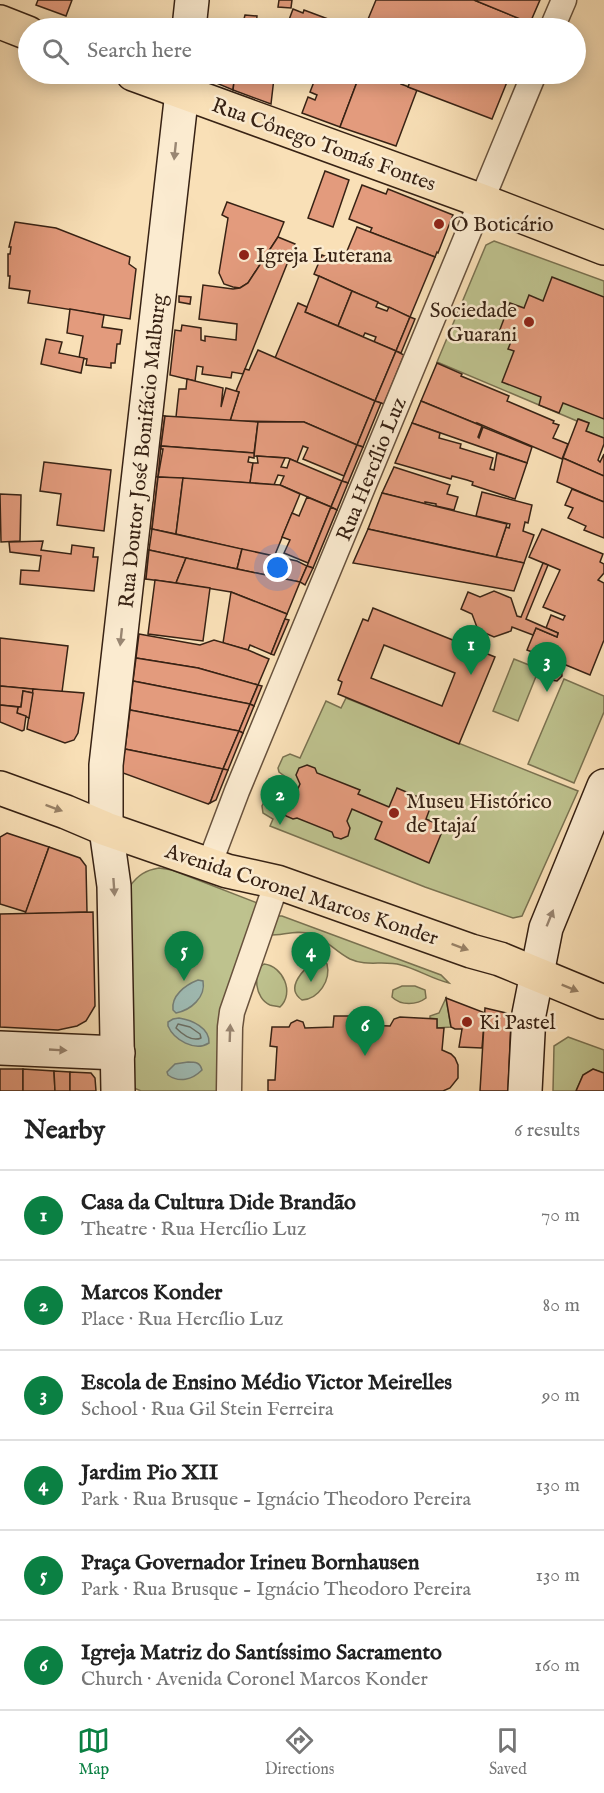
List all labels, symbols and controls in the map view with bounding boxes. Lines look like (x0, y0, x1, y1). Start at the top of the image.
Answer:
search box (18, 18, 586, 84)
icon: search (39, 35, 72, 68)
text: Search here (87, 37, 192, 65)
street label: Rua Cônego Tomás Fontes (208, 92, 439, 199)
one-way arrow (170, 142, 180, 161)
place label: O Boticário (451, 212, 554, 239)
marker: O Boticário (432, 217, 446, 231)
place label: Igreja Luterana (256, 243, 393, 270)
marker: Igreja Luterana (237, 248, 251, 262)
street label: Rua Doutor José Bonifácio Malburg (114, 292, 173, 610)
place label: Sociedade Guarani (430, 298, 517, 349)
marker: Sociedade Guarani (522, 315, 536, 329)
street label: Rua Hercílio Luz (331, 393, 414, 545)
your location (263, 553, 292, 582)
pin: 1 (452, 626, 490, 675)
one-way arrow (116, 628, 126, 647)
pin: 3 (528, 642, 566, 692)
pin: 2 (260, 776, 300, 825)
place label: Museu Histórico de Itajaí (406, 789, 552, 840)
one-way arrow (45, 803, 63, 813)
marker: Museu Histórico de Itajaí (387, 806, 401, 820)
street label: Avenida Coronel Marcos Konder (161, 838, 442, 952)
one-way arrow (109, 878, 118, 897)
one-way arrow (546, 909, 555, 927)
pin: 5 (164, 932, 204, 981)
pin: 4 (292, 932, 330, 982)
one-way arrow (451, 942, 469, 952)
one-way arrow (561, 984, 579, 993)
pin: 6 (346, 1006, 385, 1056)
place label: Ki Pastel (479, 1010, 556, 1037)
marker: Ki Pastel (460, 1015, 474, 1029)
one-way arrow (226, 1023, 235, 1042)
one-way arrow (49, 1046, 68, 1055)
text: Nearby (24, 1114, 105, 1147)
text: 6 results (514, 1118, 580, 1143)
text: Casa da Cultura Dide Brandão (81, 1189, 356, 1217)
text: 1 (40, 1203, 47, 1228)
text: 70 m (541, 1203, 580, 1228)
text: Theatre · Rua Hercílio Luz (81, 1217, 306, 1242)
text: Marcos Konder (81, 1279, 222, 1307)
text: 2 (39, 1293, 48, 1318)
text: 80 m (543, 1293, 580, 1318)
text: Place · Rua Hercílio Luz (81, 1307, 283, 1332)
text: Escola de Ensino Médio Victor Meirelles (81, 1369, 452, 1397)
text: 3 (40, 1383, 47, 1408)
text: 90 m (542, 1383, 580, 1408)
text: School · Rua Gil Stein Ferreira (81, 1397, 334, 1422)
text: Jardim Pio XII (81, 1459, 218, 1487)
text: 4 (39, 1473, 48, 1498)
text: 130 m (535, 1473, 580, 1498)
text: Park · Rua Brusque - Ignácio Theodoro Pereira (81, 1487, 471, 1512)
text: Praça Governador Irineu Bornhausen (81, 1549, 419, 1577)
text: 5 (40, 1563, 47, 1588)
text: 130 m (535, 1563, 580, 1588)
text: Park · Rua Brusque - Ignácio Theodoro Pereira (81, 1577, 471, 1602)
text: Igreja Matriz do Santíssimo Sacramento (81, 1639, 442, 1667)
text: 6 (39, 1653, 48, 1678)
text: 160 m (534, 1653, 580, 1678)
text: Church · Avenida Coronel Marcos Konder (81, 1667, 428, 1692)
tab: Map (77, 1724, 110, 1780)
tab: Directions (265, 1724, 334, 1780)
tab: Saved (489, 1724, 527, 1780)

